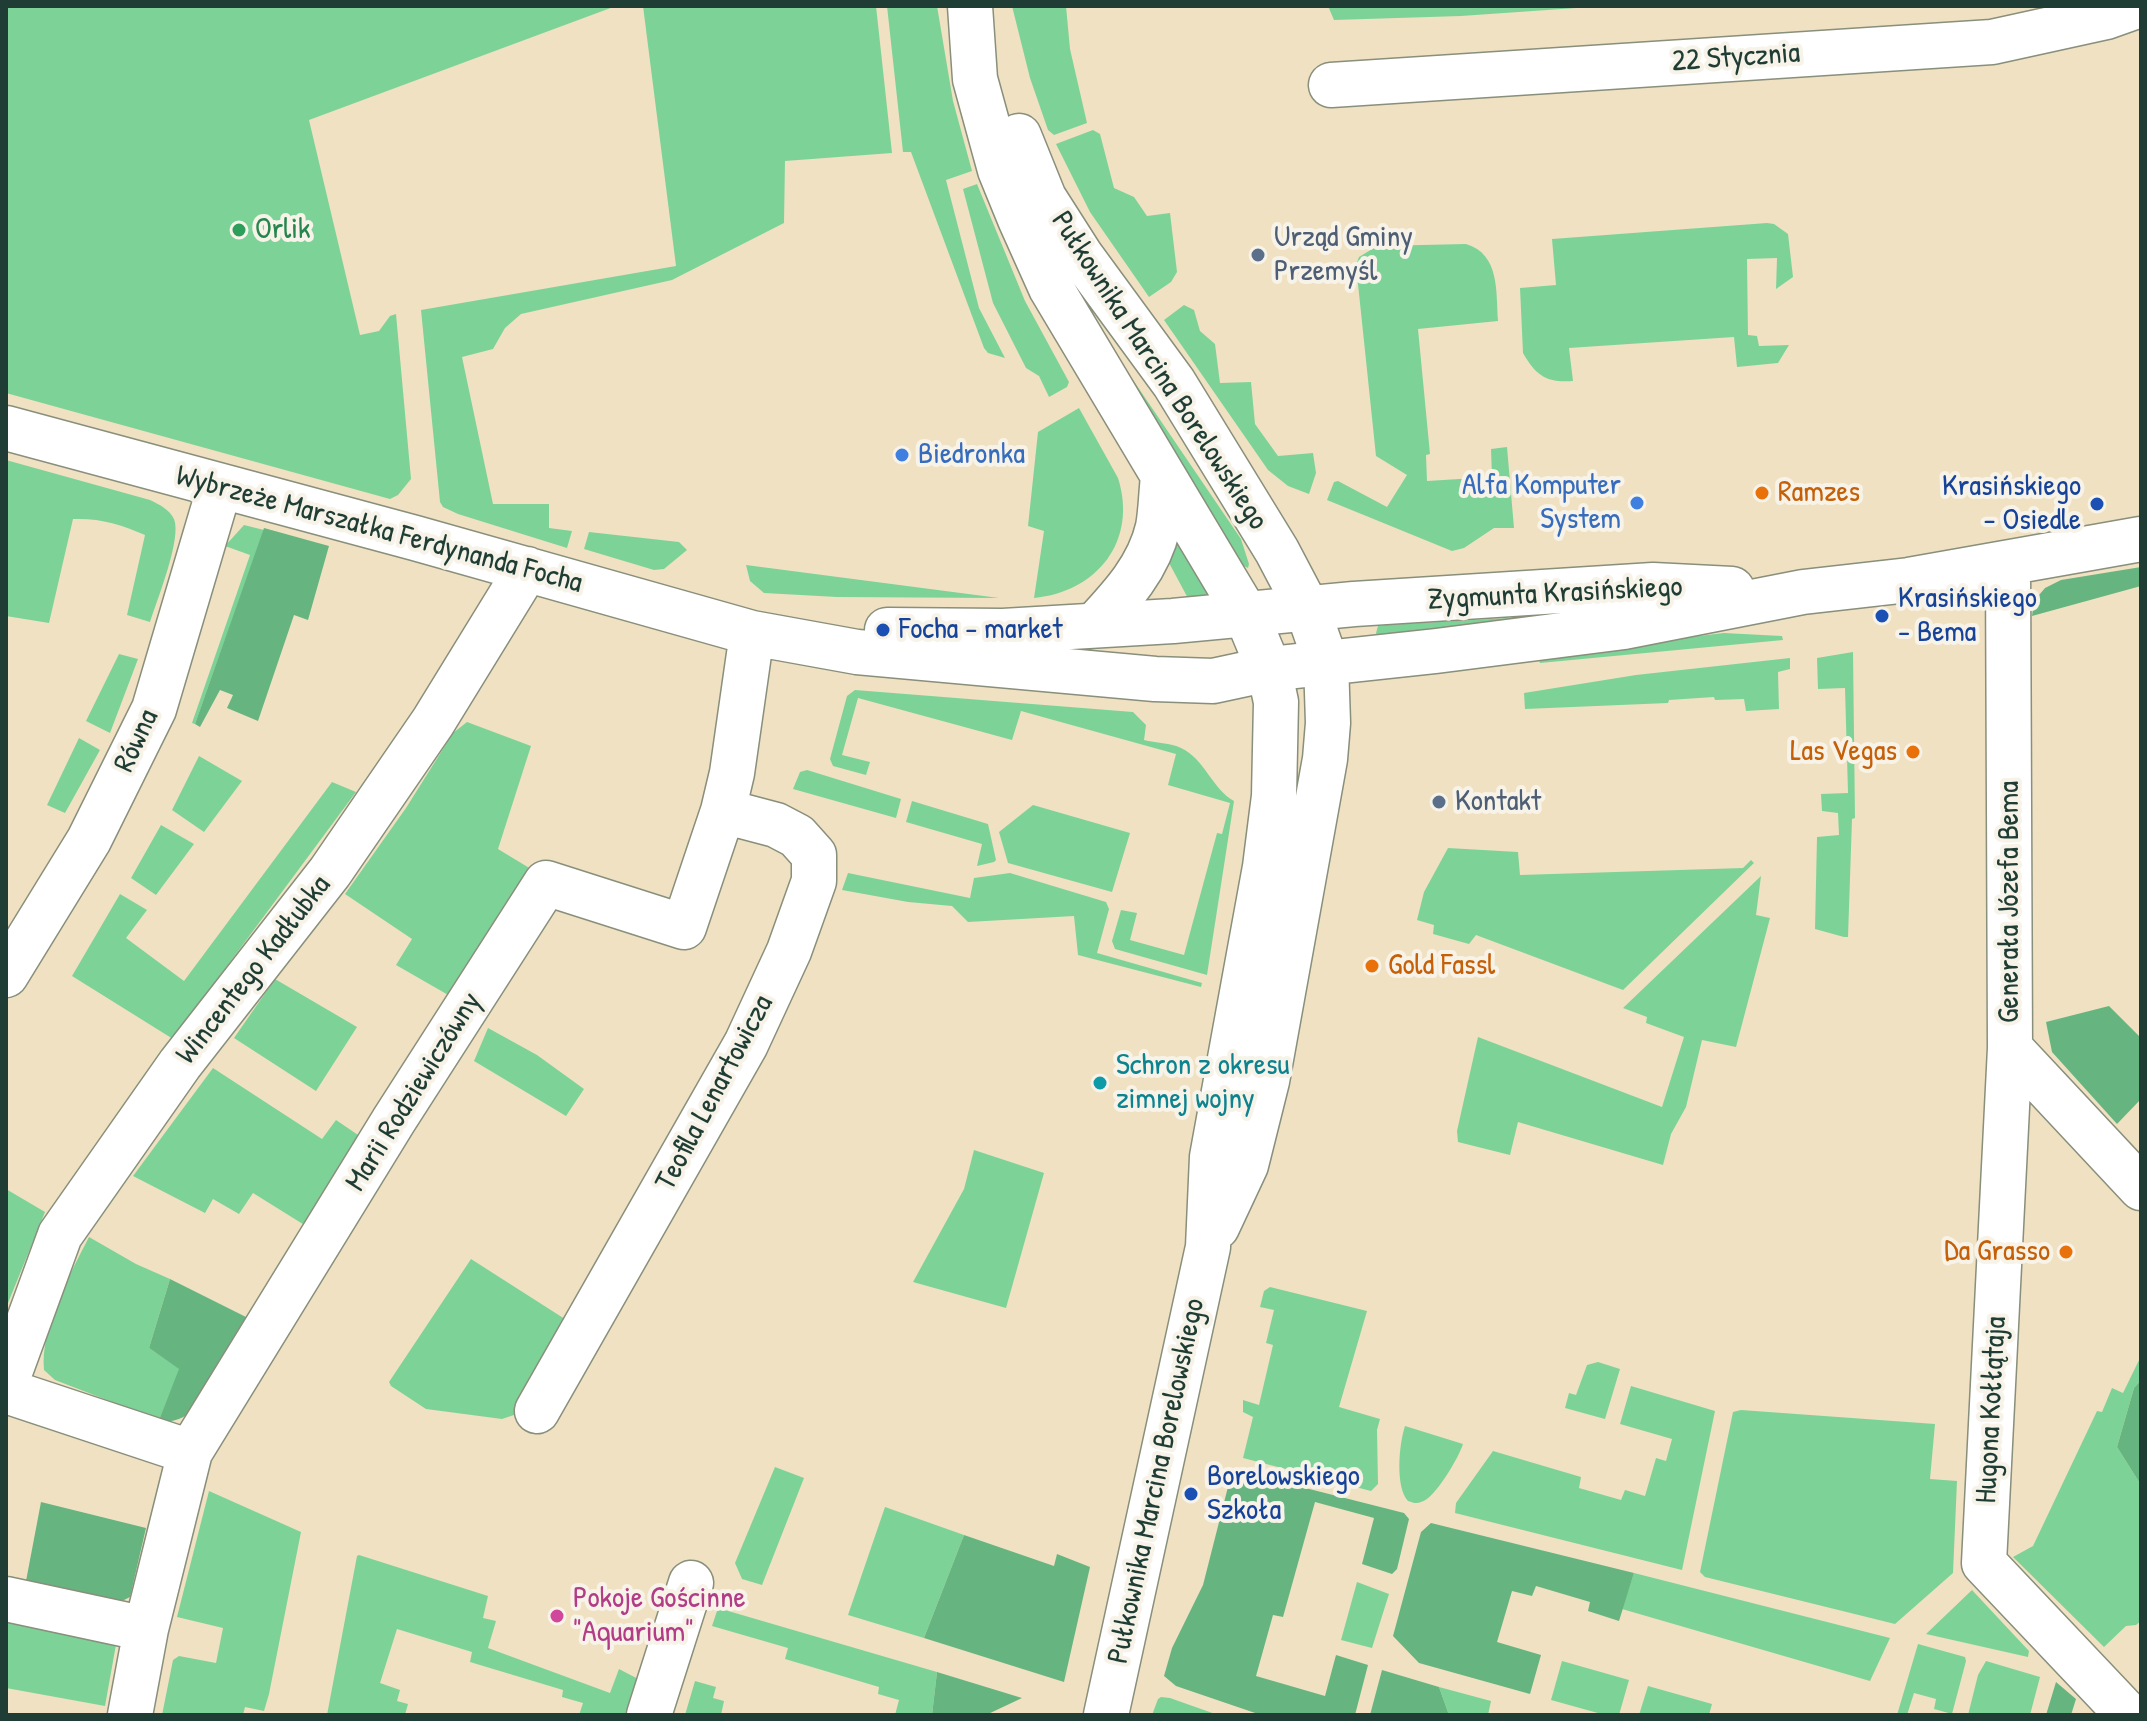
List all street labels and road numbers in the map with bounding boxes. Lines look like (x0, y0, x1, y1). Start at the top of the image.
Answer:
street label: 22 Stycznia (1671, 36, 1801, 80)
street label: Pułkownika Marcina Borelowskiego (1043, 205, 1275, 537)
street label: Wybrzeże Marszałka Ferdynanda Focha (172, 458, 586, 602)
street label: Zygmunta Krasińskiego (1427, 569, 1683, 619)
street label: Równa (107, 704, 167, 778)
street label: Generała Józefa Bema (1992, 781, 2028, 1023)
street label: Wincentego Kadłubka (169, 868, 339, 1072)
street label: Marii Rodziewiczówny (338, 986, 490, 1198)
street label: Teofila Lenartowicza (648, 989, 782, 1197)
street label: Pułkownika Marcina Borelowskiego (1101, 1295, 1213, 1667)
street label: Hugona Kołłątaja (1969, 1316, 2015, 1504)

